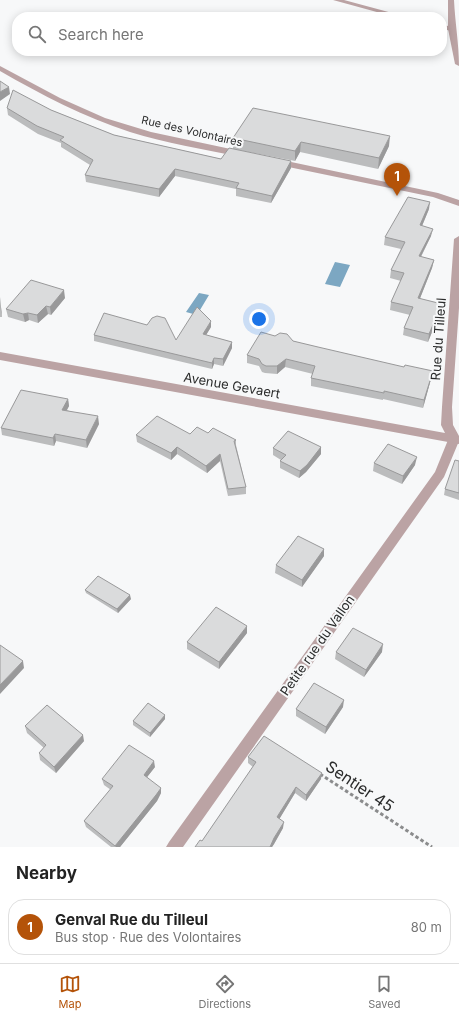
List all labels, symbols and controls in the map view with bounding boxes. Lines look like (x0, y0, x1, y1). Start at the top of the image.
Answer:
search box (12, 12, 447, 56)
icon: search (26, 23, 48, 45)
text: Search here (58, 25, 144, 44)
street label: Rue des Volontaires (140, 113, 244, 149)
pin: 1 (384, 163, 410, 196)
street label: Rue du Tilleul (427, 297, 449, 381)
your location (249, 309, 269, 329)
street label: Avenue Gevaert (182, 369, 282, 401)
street label: Petite rue du Vallon (276, 592, 358, 698)
street label: Sentier 45 (322, 756, 398, 816)
text: Nearby (16, 863, 77, 883)
text: Genval Rue du Tilleul (55, 910, 208, 929)
text: 1 (27, 919, 33, 935)
text: 80 m (411, 919, 442, 935)
text: Bus stop · Rue des Volontaires (55, 929, 241, 945)
tab: Map (59, 973, 81, 1011)
tab: Directions (199, 973, 251, 1011)
tab: Saved (368, 973, 400, 1011)

